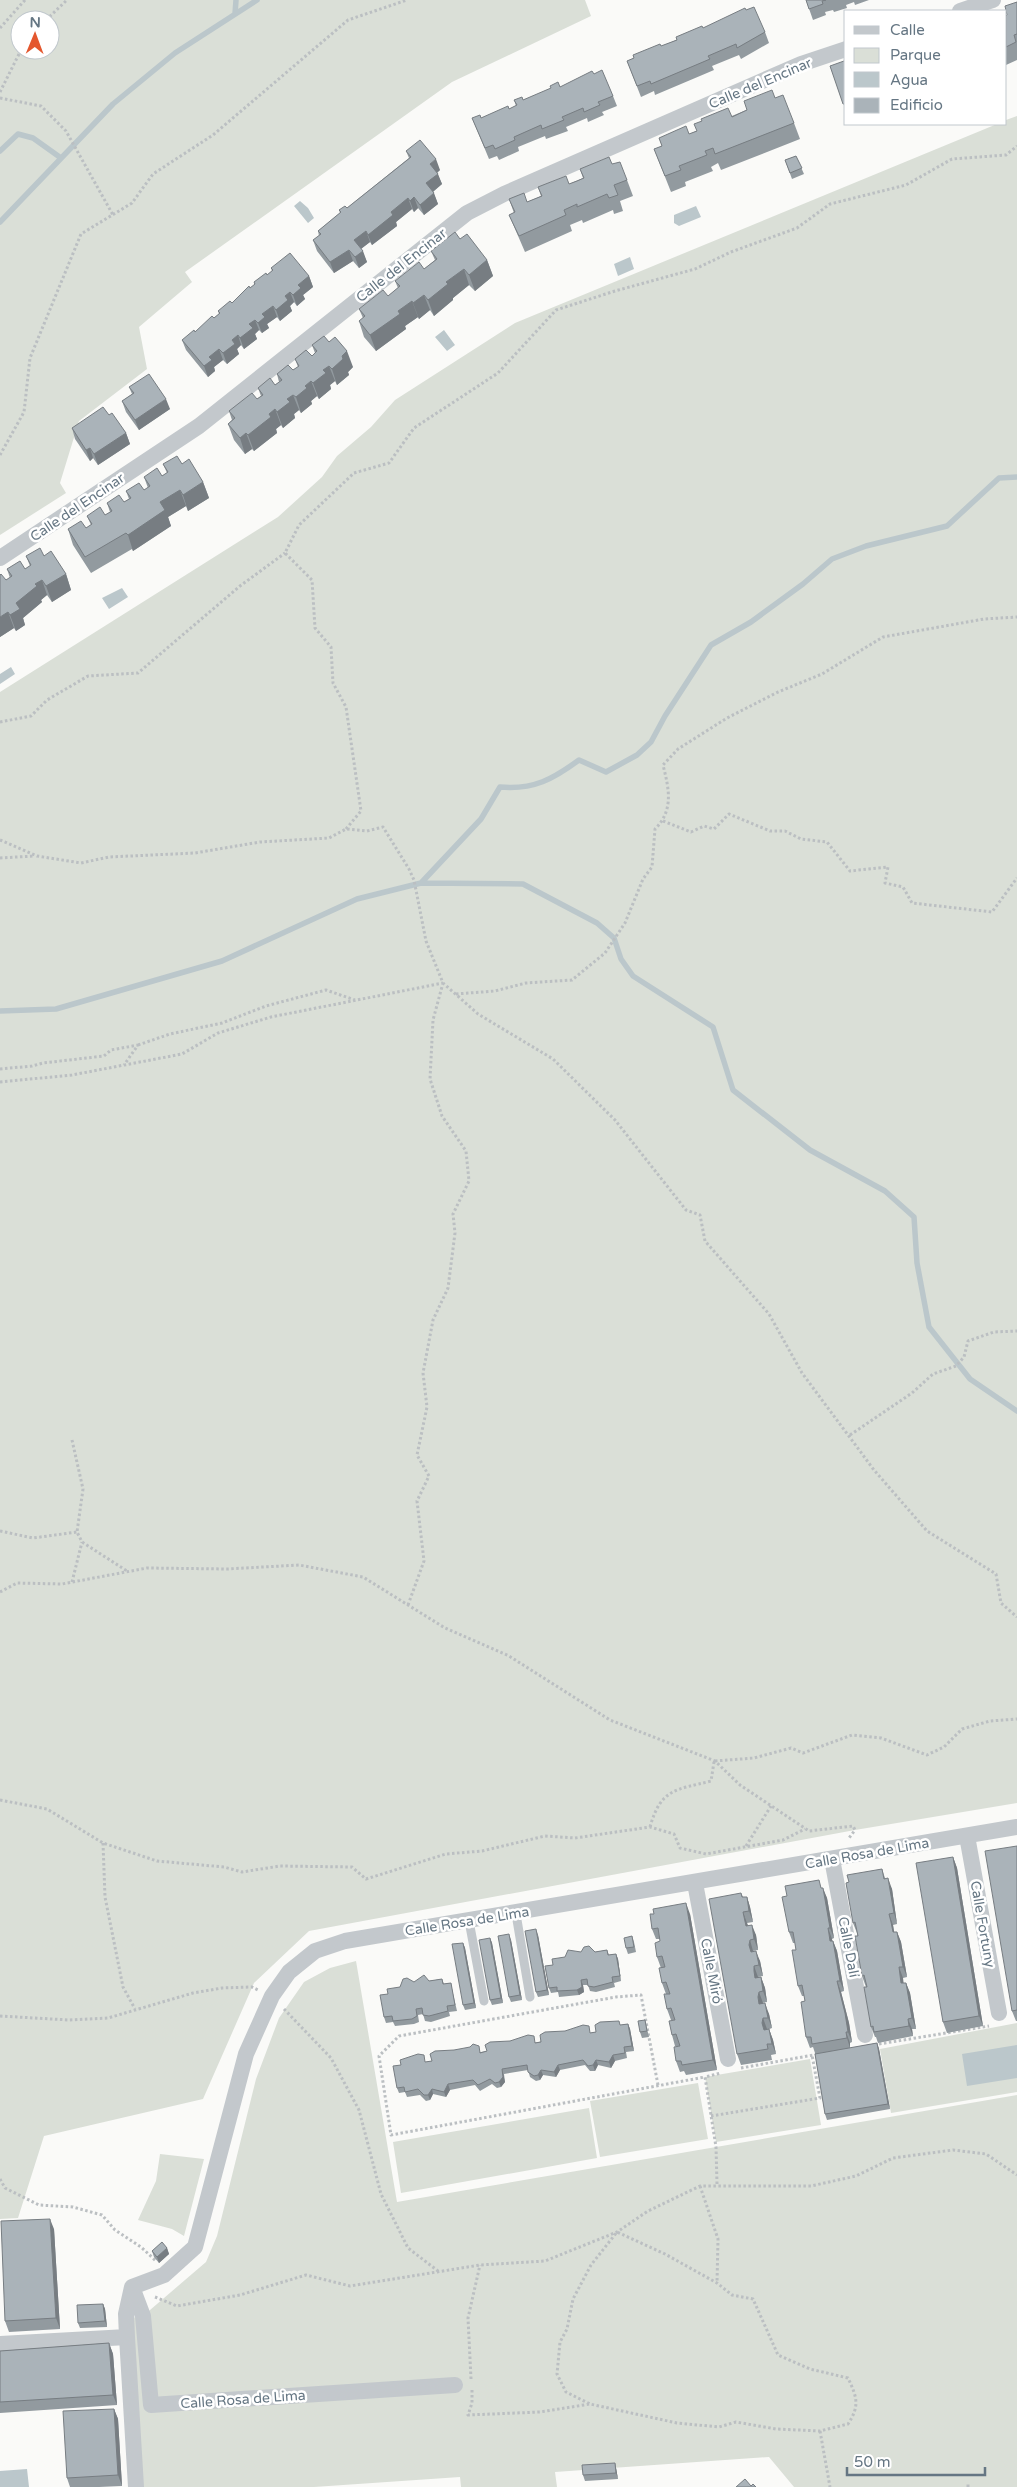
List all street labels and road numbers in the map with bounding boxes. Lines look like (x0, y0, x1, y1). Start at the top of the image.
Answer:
street label: Calle del Encinar (706, 54, 815, 113)
street label: Calle del Encinar (353, 224, 450, 306)
street label: Calle del Encinar (27, 469, 128, 545)
street label: Calle Rosa de Lima (804, 1834, 930, 1873)
street label: Calle Fortuny (967, 1879, 999, 1969)
street label: Calle Rosa de Lima (404, 1903, 530, 1940)
street label: Calle Dalí (834, 1915, 863, 1979)
street label: Calle Miró (697, 1937, 726, 2005)
street label: Calle Rosa de Lima (180, 2387, 306, 2412)

